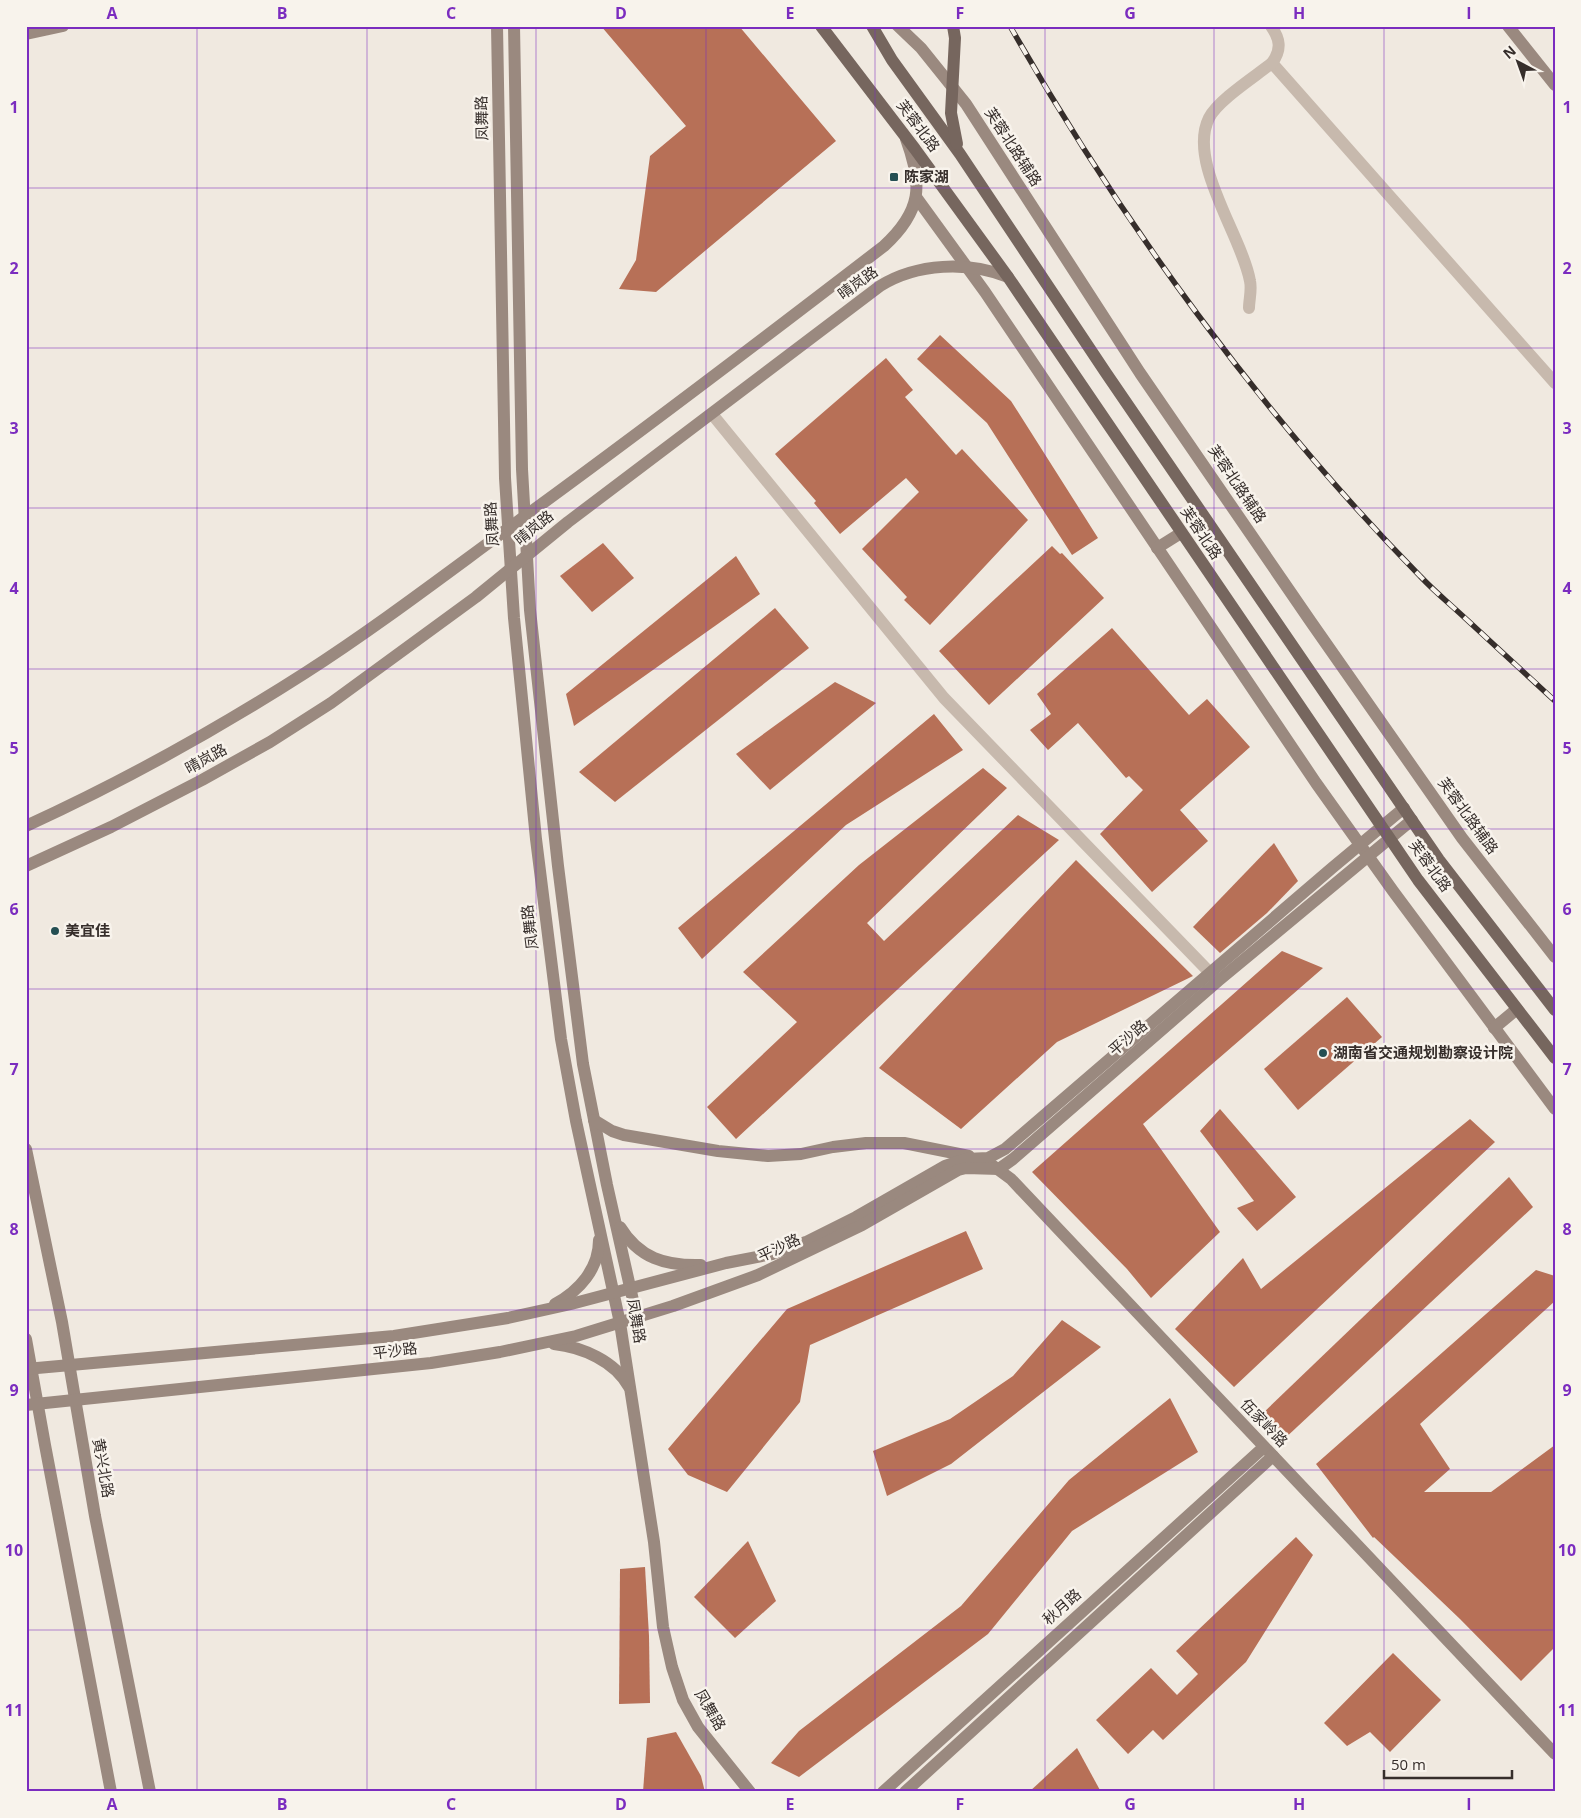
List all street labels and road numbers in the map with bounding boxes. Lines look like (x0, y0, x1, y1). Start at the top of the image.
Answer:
street label: 凤舞路 (471, 95, 491, 141)
street label: 芙蓉北路 (893, 95, 945, 155)
street label: 芙蓉北路辅路 (981, 103, 1047, 190)
street label: 晴岚路 (833, 261, 881, 304)
street label: 芙蓉北路辅路 (1204, 441, 1271, 526)
street label: 凤舞路 (479, 501, 503, 547)
street label: 芙蓉北路 (1177, 502, 1227, 563)
street label: 晴岚路 (510, 505, 557, 549)
street label: 晴岚路 (181, 738, 230, 778)
street label: 芙蓉北路辅路 (1434, 773, 1503, 858)
street label: 芙蓉北路 (1405, 835, 1457, 896)
street label: 凤舞路 (516, 904, 542, 951)
street label: 平沙路 (1104, 1015, 1151, 1060)
street label: 平沙路 (754, 1229, 803, 1266)
street label: 凤舞路 (623, 1297, 651, 1345)
street label: 平沙路 (371, 1337, 418, 1363)
street label: 伍家岭路 (1237, 1394, 1293, 1451)
street label: 黄兴北路 (89, 1437, 119, 1499)
street label: 秋月路 (1038, 1584, 1085, 1629)
street label: 凤舞路 (691, 1685, 731, 1734)

